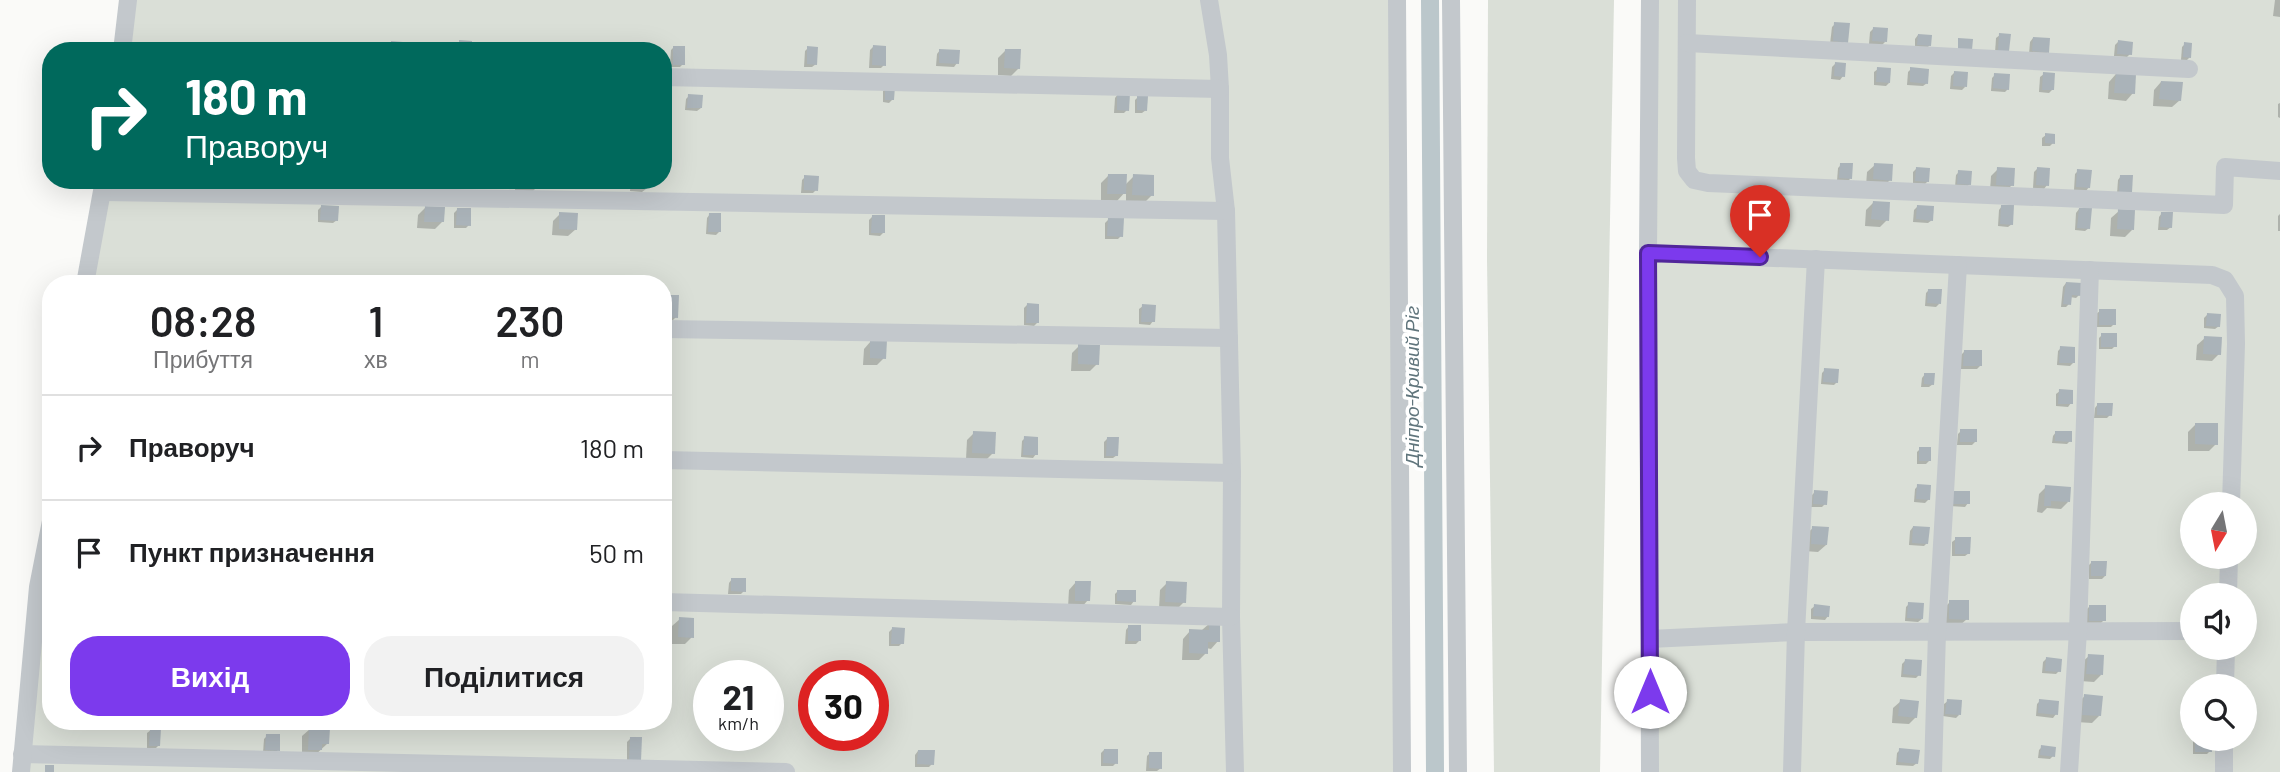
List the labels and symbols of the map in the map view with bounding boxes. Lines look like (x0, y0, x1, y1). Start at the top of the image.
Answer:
pin (1730, 185, 1790, 257)
water label: Дніпро-Кривий Ріг (1400, 306, 1423, 468)
north arrow (2180, 492, 2258, 569)
position arrow (1613, 655, 1687, 729)
speed limit sign: 30 (798, 660, 889, 751)

